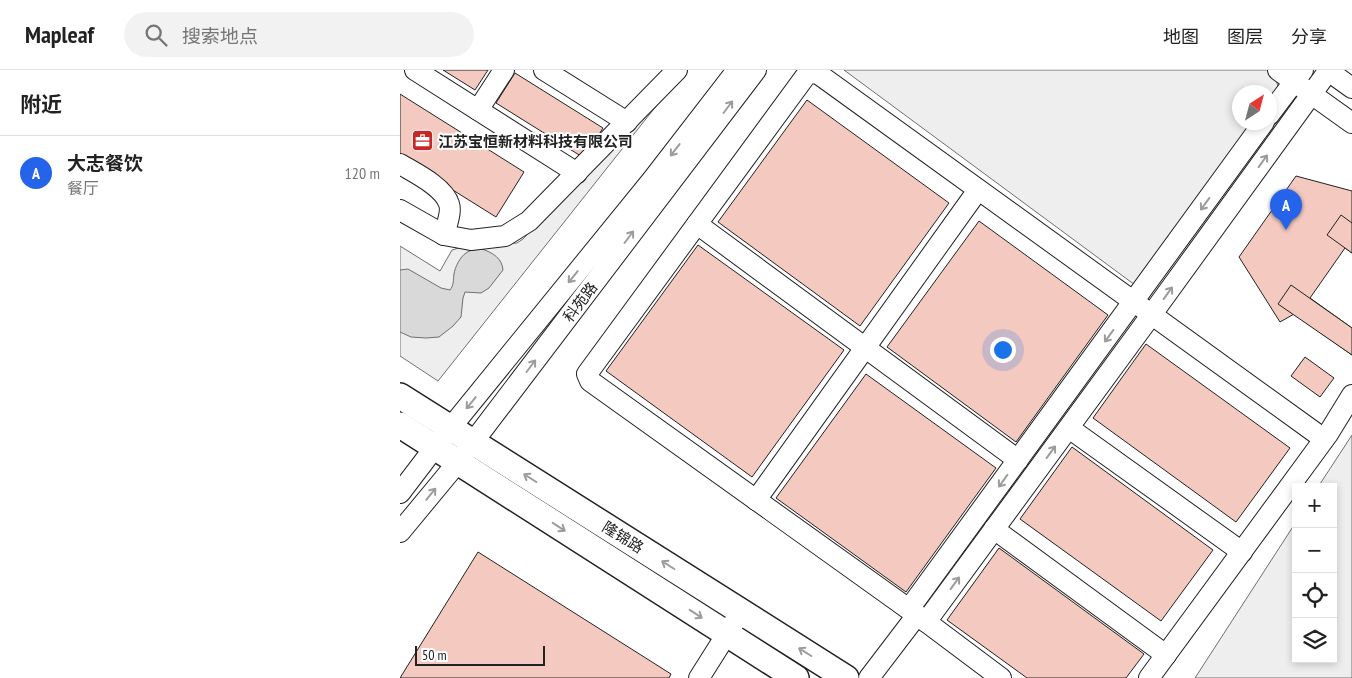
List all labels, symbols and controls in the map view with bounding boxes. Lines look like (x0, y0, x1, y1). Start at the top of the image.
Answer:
search box (124, 12, 474, 57)
text: Mapleaf (25, 19, 94, 50)
icon: search (142, 21, 170, 49)
text: 搜索地点 (182, 24, 258, 48)
text: 地图 (1163, 25, 1199, 48)
text: 图层 (1227, 25, 1263, 48)
text: 分享 (1291, 25, 1327, 48)
north arrow (1232, 85, 1277, 130)
text: 附近 (20, 91, 62, 118)
one-way arrow (723, 100, 733, 114)
office icon: 江苏宝恒新材料科技有限公司 (410, 129, 434, 153)
place label: 江苏宝恒新材料科技有限公司 (438, 132, 633, 151)
one-way arrow (670, 143, 680, 157)
text: 大志餐饮 (67, 151, 143, 175)
one-way arrow (1258, 154, 1268, 168)
text: A (32, 163, 40, 183)
text: 120 m (345, 163, 380, 183)
text: 餐厅 (67, 178, 99, 198)
pin: A (1270, 189, 1302, 230)
one-way arrow (1200, 197, 1210, 211)
one-way arrow (624, 231, 635, 244)
one-way arrow (568, 270, 579, 283)
street label: 科苑路 (559, 278, 601, 326)
one-way arrow (1163, 286, 1173, 300)
one-way arrow (1104, 329, 1114, 343)
your location (990, 337, 1016, 363)
one-way arrow (525, 360, 536, 373)
one-way arrow (466, 396, 477, 409)
one-way arrow (1046, 445, 1056, 459)
one-way arrow (524, 473, 538, 483)
one-way arrow (998, 474, 1008, 488)
map controls (1292, 483, 1337, 663)
button: + (1292, 483, 1337, 528)
one-way arrow (425, 488, 436, 501)
street label: 隆锦路 (599, 517, 647, 557)
one-way arrow (552, 522, 566, 532)
button: − (1292, 528, 1337, 573)
one-way arrow (661, 560, 675, 570)
button: locate (1292, 573, 1337, 618)
one-way arrow (950, 576, 960, 590)
one-way arrow (689, 609, 703, 619)
button: layers (1292, 618, 1337, 663)
scale bar (415, 643, 545, 666)
text: 50 m (422, 646, 447, 664)
one-way arrow (798, 647, 812, 657)

